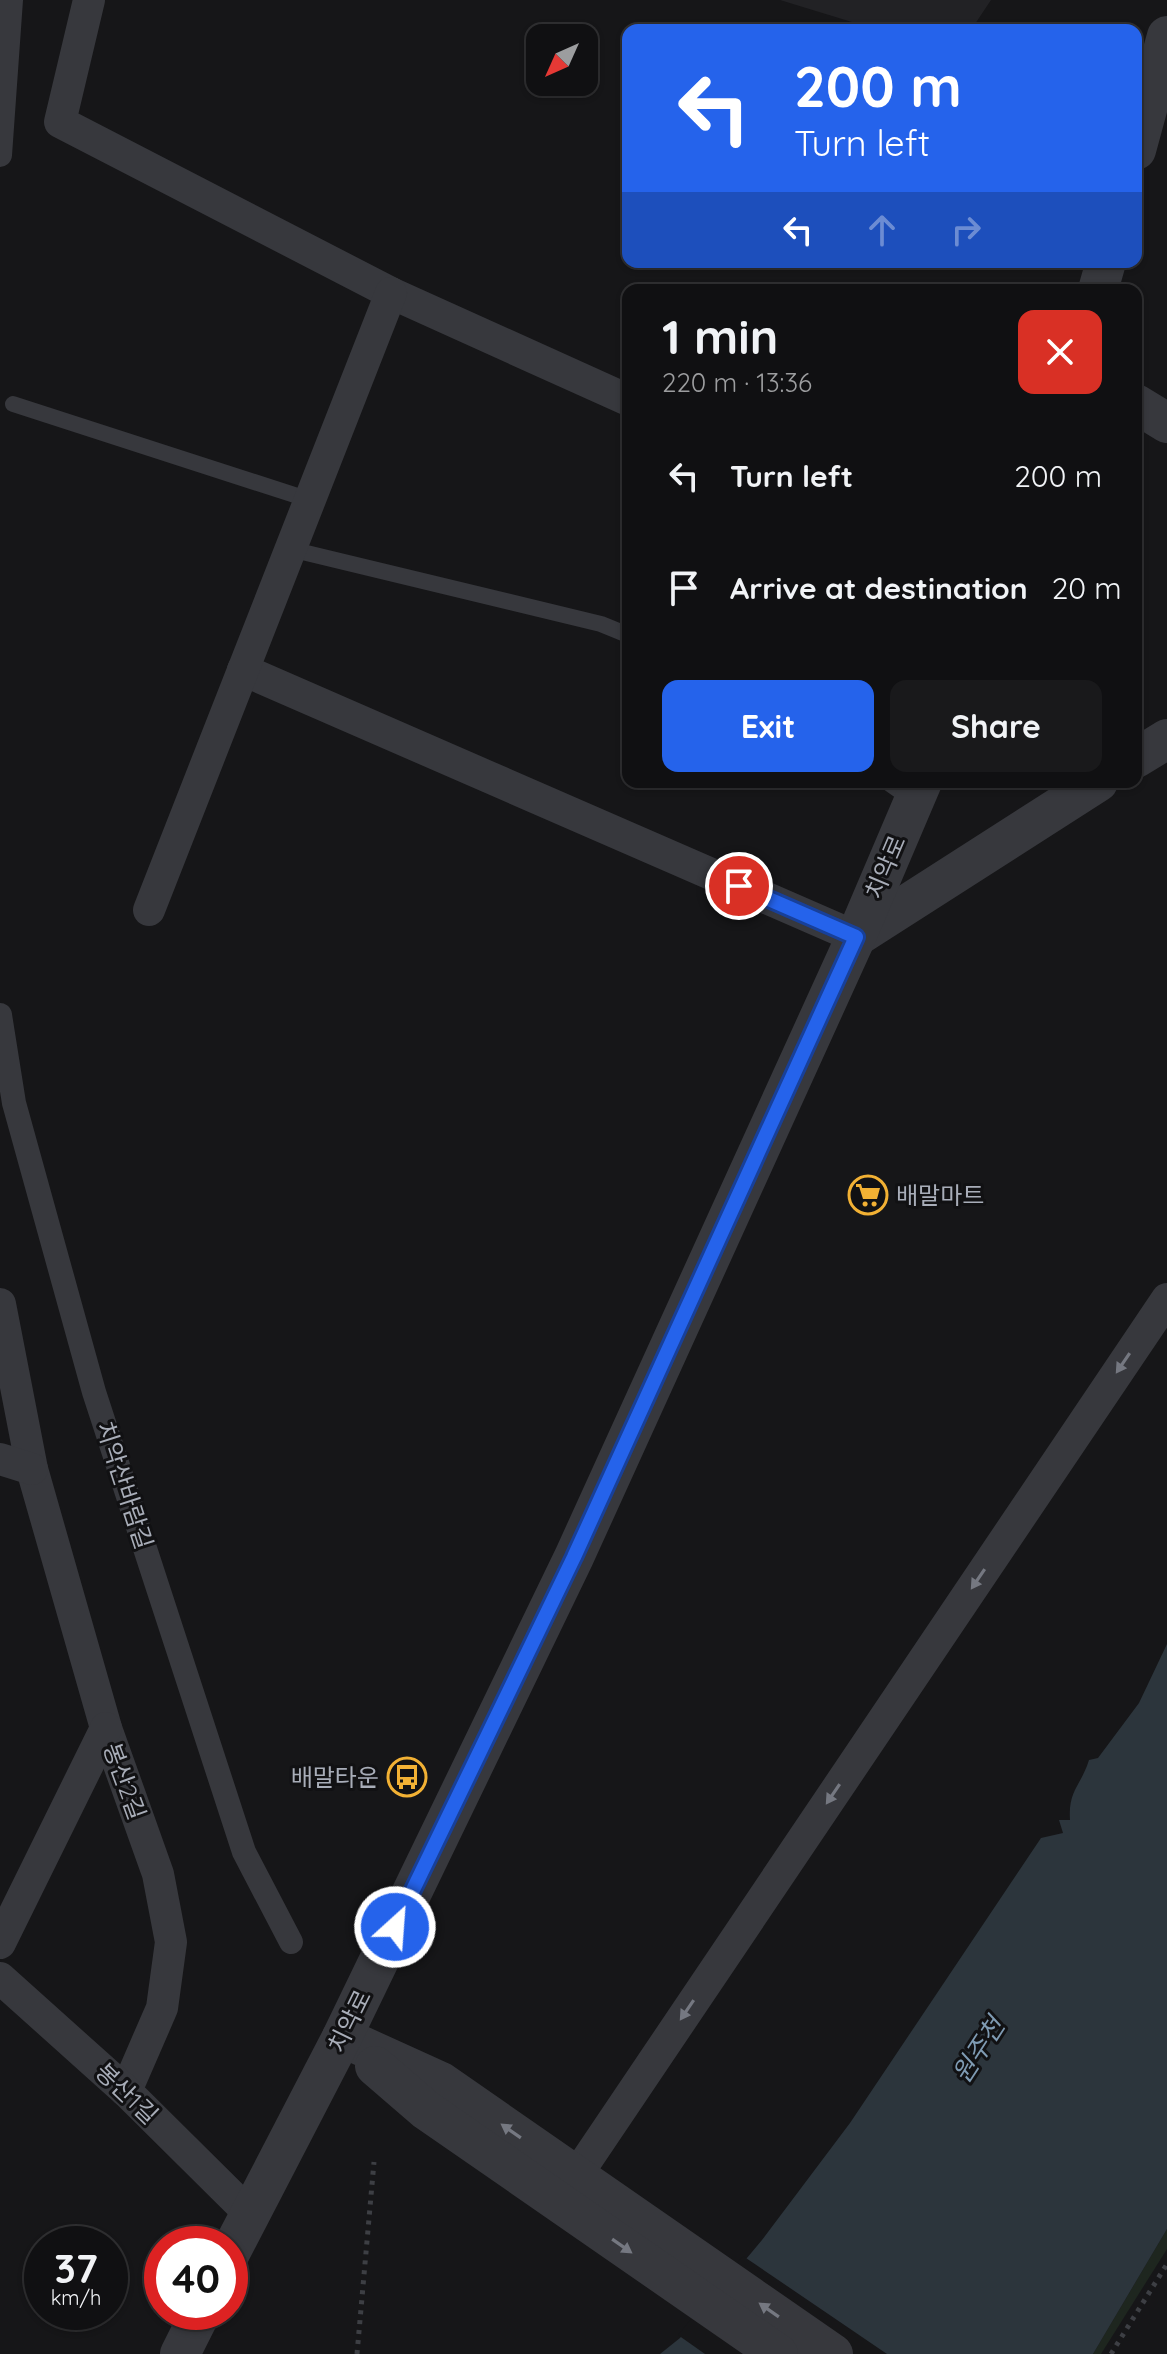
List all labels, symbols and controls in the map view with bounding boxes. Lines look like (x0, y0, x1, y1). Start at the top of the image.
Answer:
north arrow (526, 24, 598, 96)
map controls (526, 24, 598, 96)
text: 200 m (794, 51, 962, 121)
icon: left (662, 56, 766, 160)
text: Turn left (794, 120, 930, 165)
icon: left (776, 208, 820, 252)
icon: ahead (860, 208, 904, 252)
icon: right (944, 208, 988, 252)
text: 1 min (662, 306, 778, 366)
button: close (1018, 310, 1102, 394)
text: 220 m · 13:36 (662, 366, 812, 399)
icon: left (662, 454, 706, 498)
text: Turn left (730, 457, 853, 495)
text: 200 m (1014, 457, 1102, 495)
icon: arrive (662, 566, 706, 610)
text: Arrive at destination (730, 569, 1028, 607)
text: 20 m (1052, 569, 1122, 607)
button: Exit (662, 680, 874, 772)
button: Share (890, 680, 1102, 772)
street label: 치악로 (858, 831, 912, 903)
pin (705, 852, 773, 920)
icon: arrive (717, 864, 761, 908)
supermarket icon: 배말마트 (847, 1174, 889, 1216)
place label: 배말마트 (896, 1180, 984, 1210)
one-way arrow (1116, 1353, 1131, 1374)
street label: 치악산바람길 (90, 1417, 160, 1553)
one-way arrow (971, 1568, 986, 1589)
street label: 봉산2길 (97, 1738, 153, 1824)
bus stop icon: 배말타운 (386, 1756, 428, 1798)
place label: 배말타운 (291, 1762, 379, 1792)
one-way arrow (826, 1784, 841, 1805)
position arrow (353, 1885, 437, 1969)
street label: 치악로 (321, 1985, 377, 2057)
one-way arrow (681, 1999, 695, 2021)
water label: 원주천 (945, 2008, 1013, 2089)
street label: 봉산1길 (90, 2056, 164, 2130)
one-way arrow (501, 2124, 522, 2139)
speed limit sign: 40 (144, 2226, 248, 2330)
one-way arrow (611, 2238, 632, 2253)
text: 37 (54, 2243, 98, 2293)
text: km/h (51, 2285, 101, 2310)
one-way arrow (758, 2303, 779, 2318)

